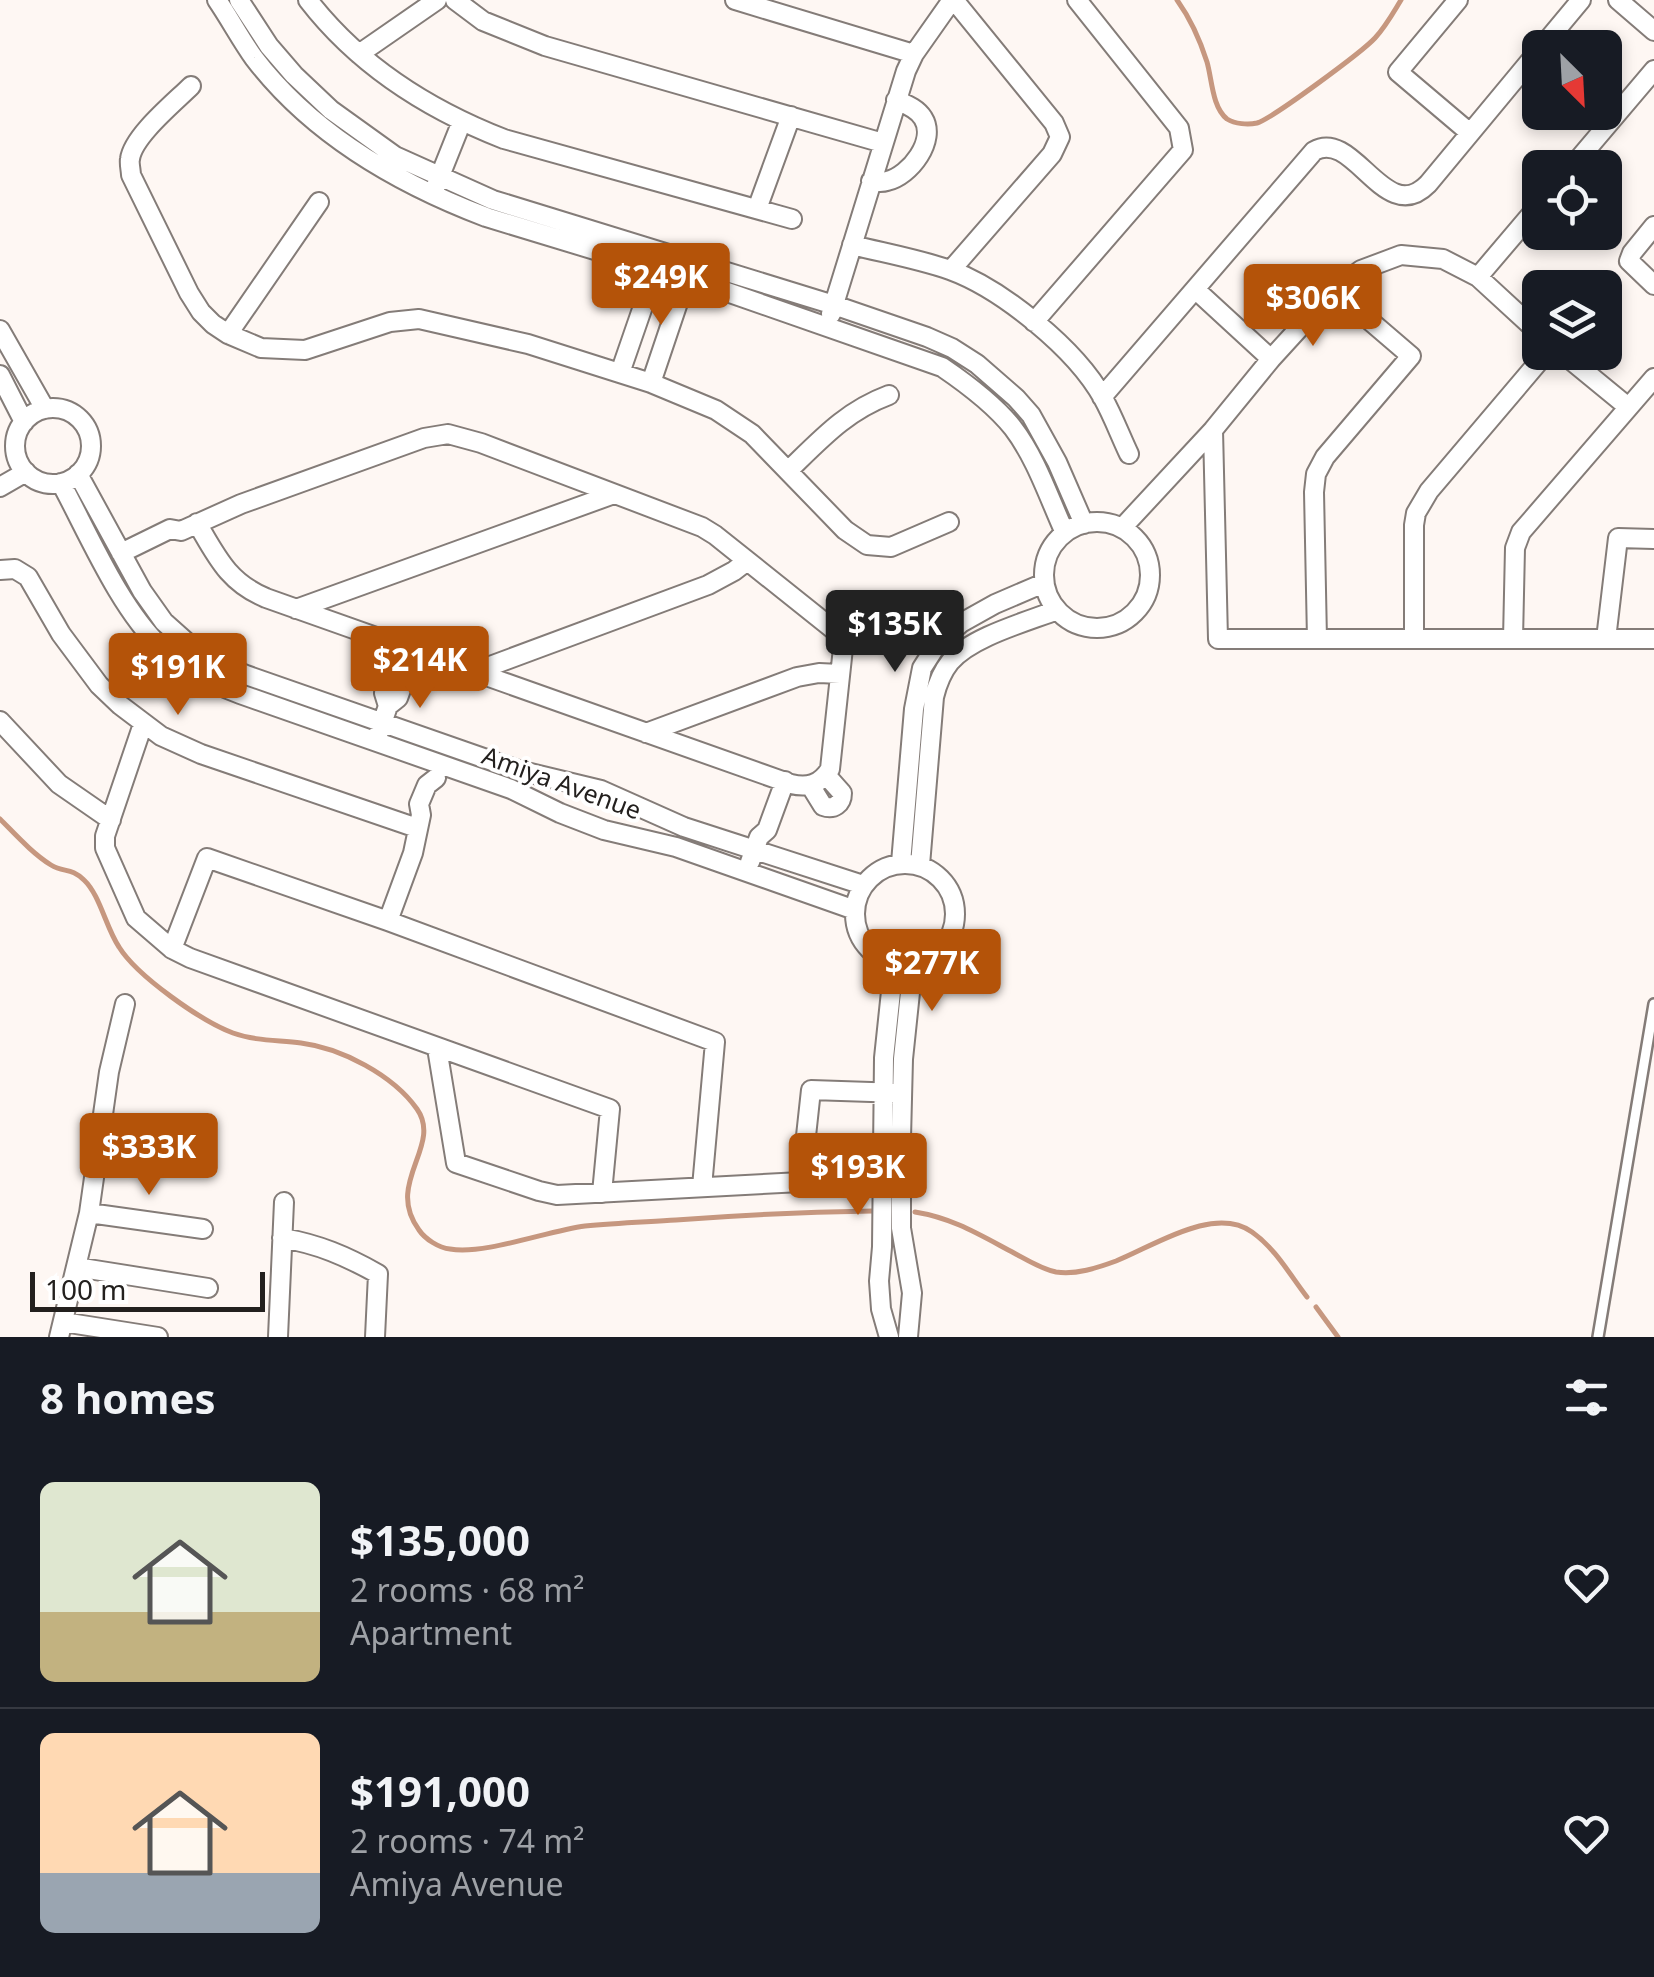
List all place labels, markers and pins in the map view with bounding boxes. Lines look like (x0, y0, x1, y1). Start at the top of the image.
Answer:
pin: $249K (591, 243, 731, 328)
pin: $306K (1243, 264, 1383, 349)
pin: $135K (825, 590, 965, 675)
pin: $214K (350, 626, 490, 711)
pin: $191K (108, 633, 248, 718)
pin: $277K (862, 929, 1002, 1014)
pin: $333K (79, 1113, 219, 1198)
pin: $193K (788, 1133, 928, 1218)

